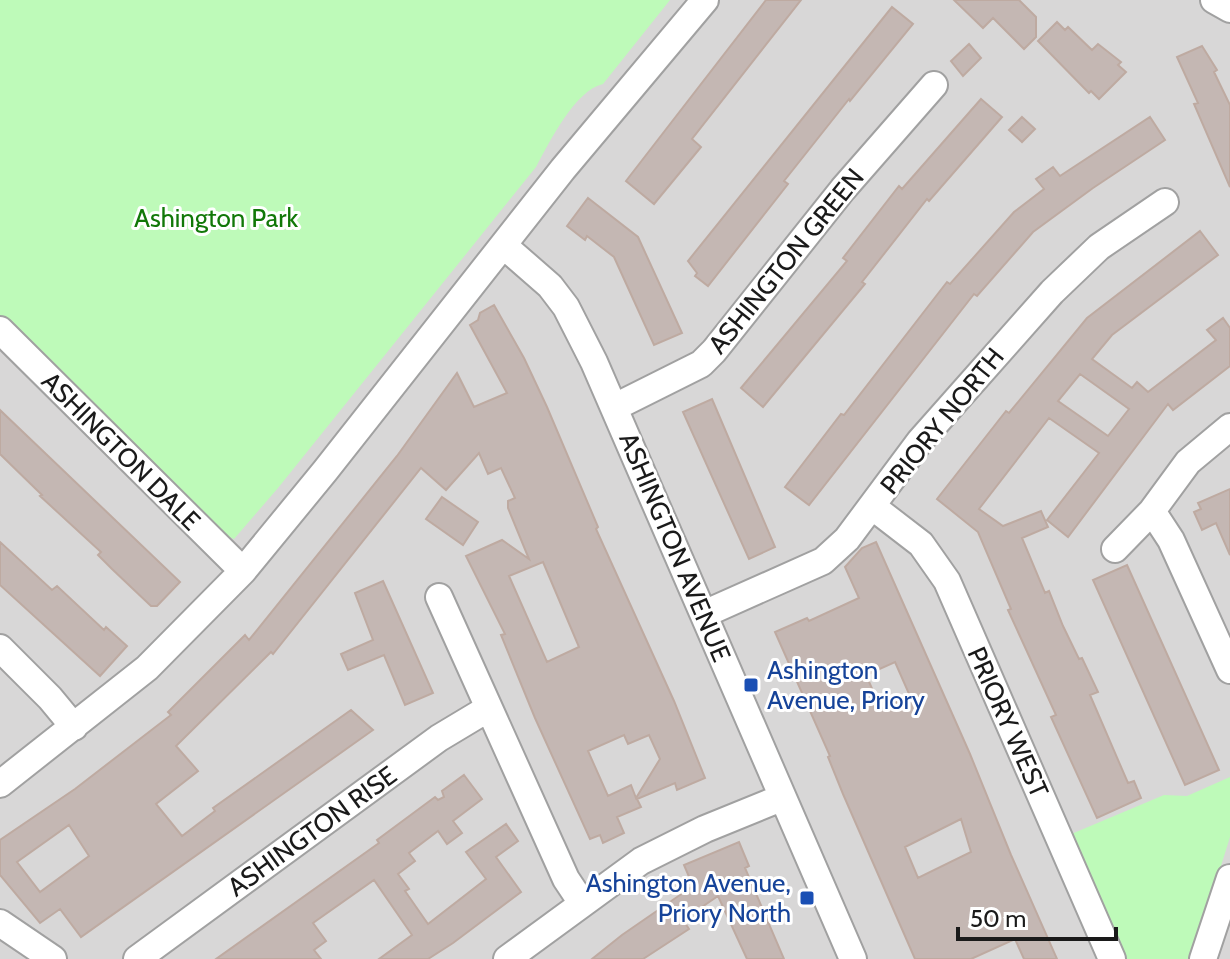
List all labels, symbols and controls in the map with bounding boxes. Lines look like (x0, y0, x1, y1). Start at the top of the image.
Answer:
street label: ASHINGTON GREEN (701, 162, 871, 360)
park label: Ashington Park (134, 202, 298, 234)
street label: PRIORY NORTH (873, 341, 1011, 501)
street label: ASHINGTON DALE (35, 365, 207, 537)
street label: ASHINGTON AVENUE (612, 428, 738, 666)
street label: PRIORY WEST (961, 642, 1055, 802)
place label: Ashington Avenue, Priory (767, 654, 925, 716)
marker: Ashington Avenue, Priory (742, 676, 760, 694)
street label: ASHINGTON RISE (221, 759, 403, 903)
place label: Ashington Avenue, Priory North (586, 867, 791, 929)
marker: Ashington Avenue, Priory North (798, 889, 816, 907)
scale bar (958, 891, 1116, 941)
text: 50 m (970, 904, 1026, 933)

